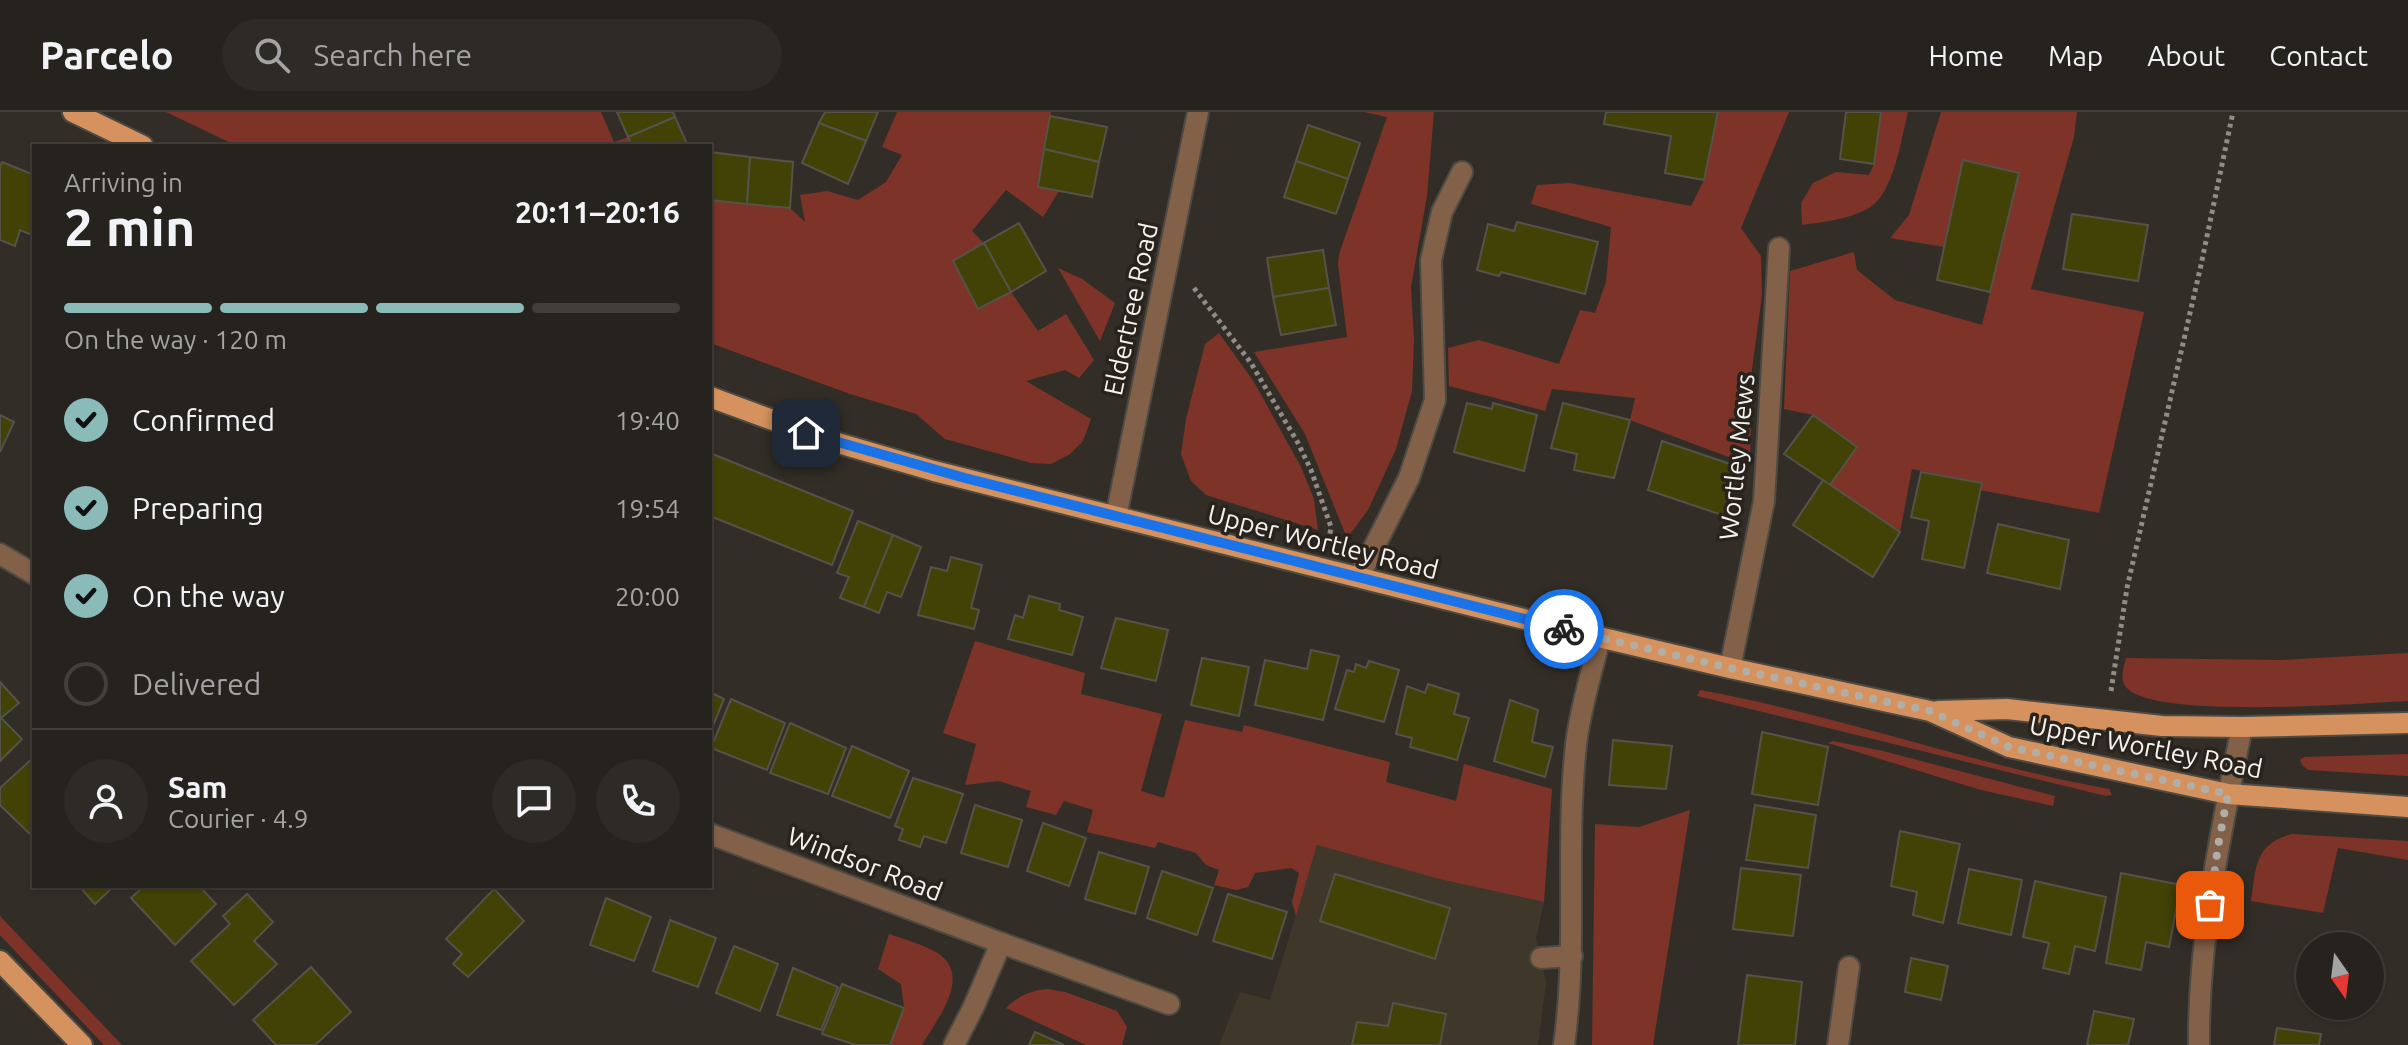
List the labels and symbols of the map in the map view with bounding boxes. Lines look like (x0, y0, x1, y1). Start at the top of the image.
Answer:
street label: Eldertree Road (1098, 220, 1163, 398)
street label: Wortley Mews (1713, 372, 1760, 542)
pin (772, 399, 840, 467)
street label: Upper Wortley Road (1205, 499, 1442, 584)
courier (1524, 589, 1604, 669)
street label: Upper Wortley Road (2027, 710, 2265, 783)
street label: Windsor Road (784, 821, 947, 906)
pin (2176, 871, 2244, 939)
north arrow (2296, 932, 2384, 1020)

